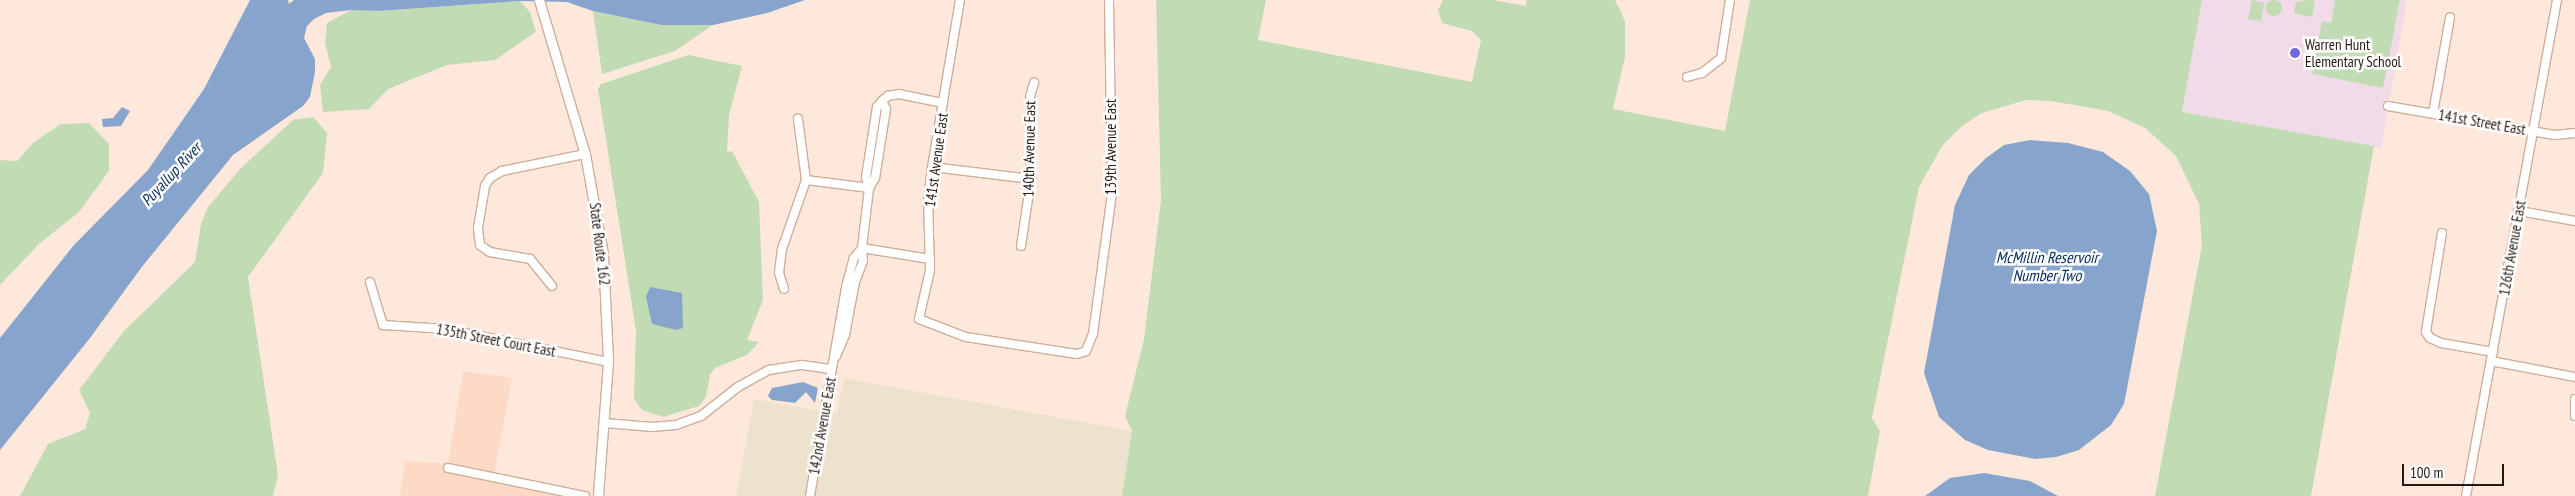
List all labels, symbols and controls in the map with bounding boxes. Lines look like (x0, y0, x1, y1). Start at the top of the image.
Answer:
place label: Warren Hunt Elementary School (2305, 35, 2402, 70)
marker: Warren Hunt Elementary School (2289, 47, 2301, 59)
street label: 139th Avenue East (1102, 99, 1120, 195)
street label: 140th Avenue East (1019, 100, 1039, 198)
street label: 141st Street East (2437, 105, 2527, 139)
street label: 141st Avenue East (920, 112, 952, 208)
water label: Puyallup River (137, 138, 205, 210)
street label: 126th Avenue East (2495, 199, 2529, 297)
street label: State Route 162 (586, 202, 614, 286)
water label: McMillin Reservoir Number Two (1996, 247, 2098, 285)
street label: 135th Street Court East (435, 320, 557, 360)
street label: 142nd Avenue East (805, 376, 839, 476)
scale bar (2405, 454, 2508, 486)
text: 100 m (2410, 463, 2443, 482)

